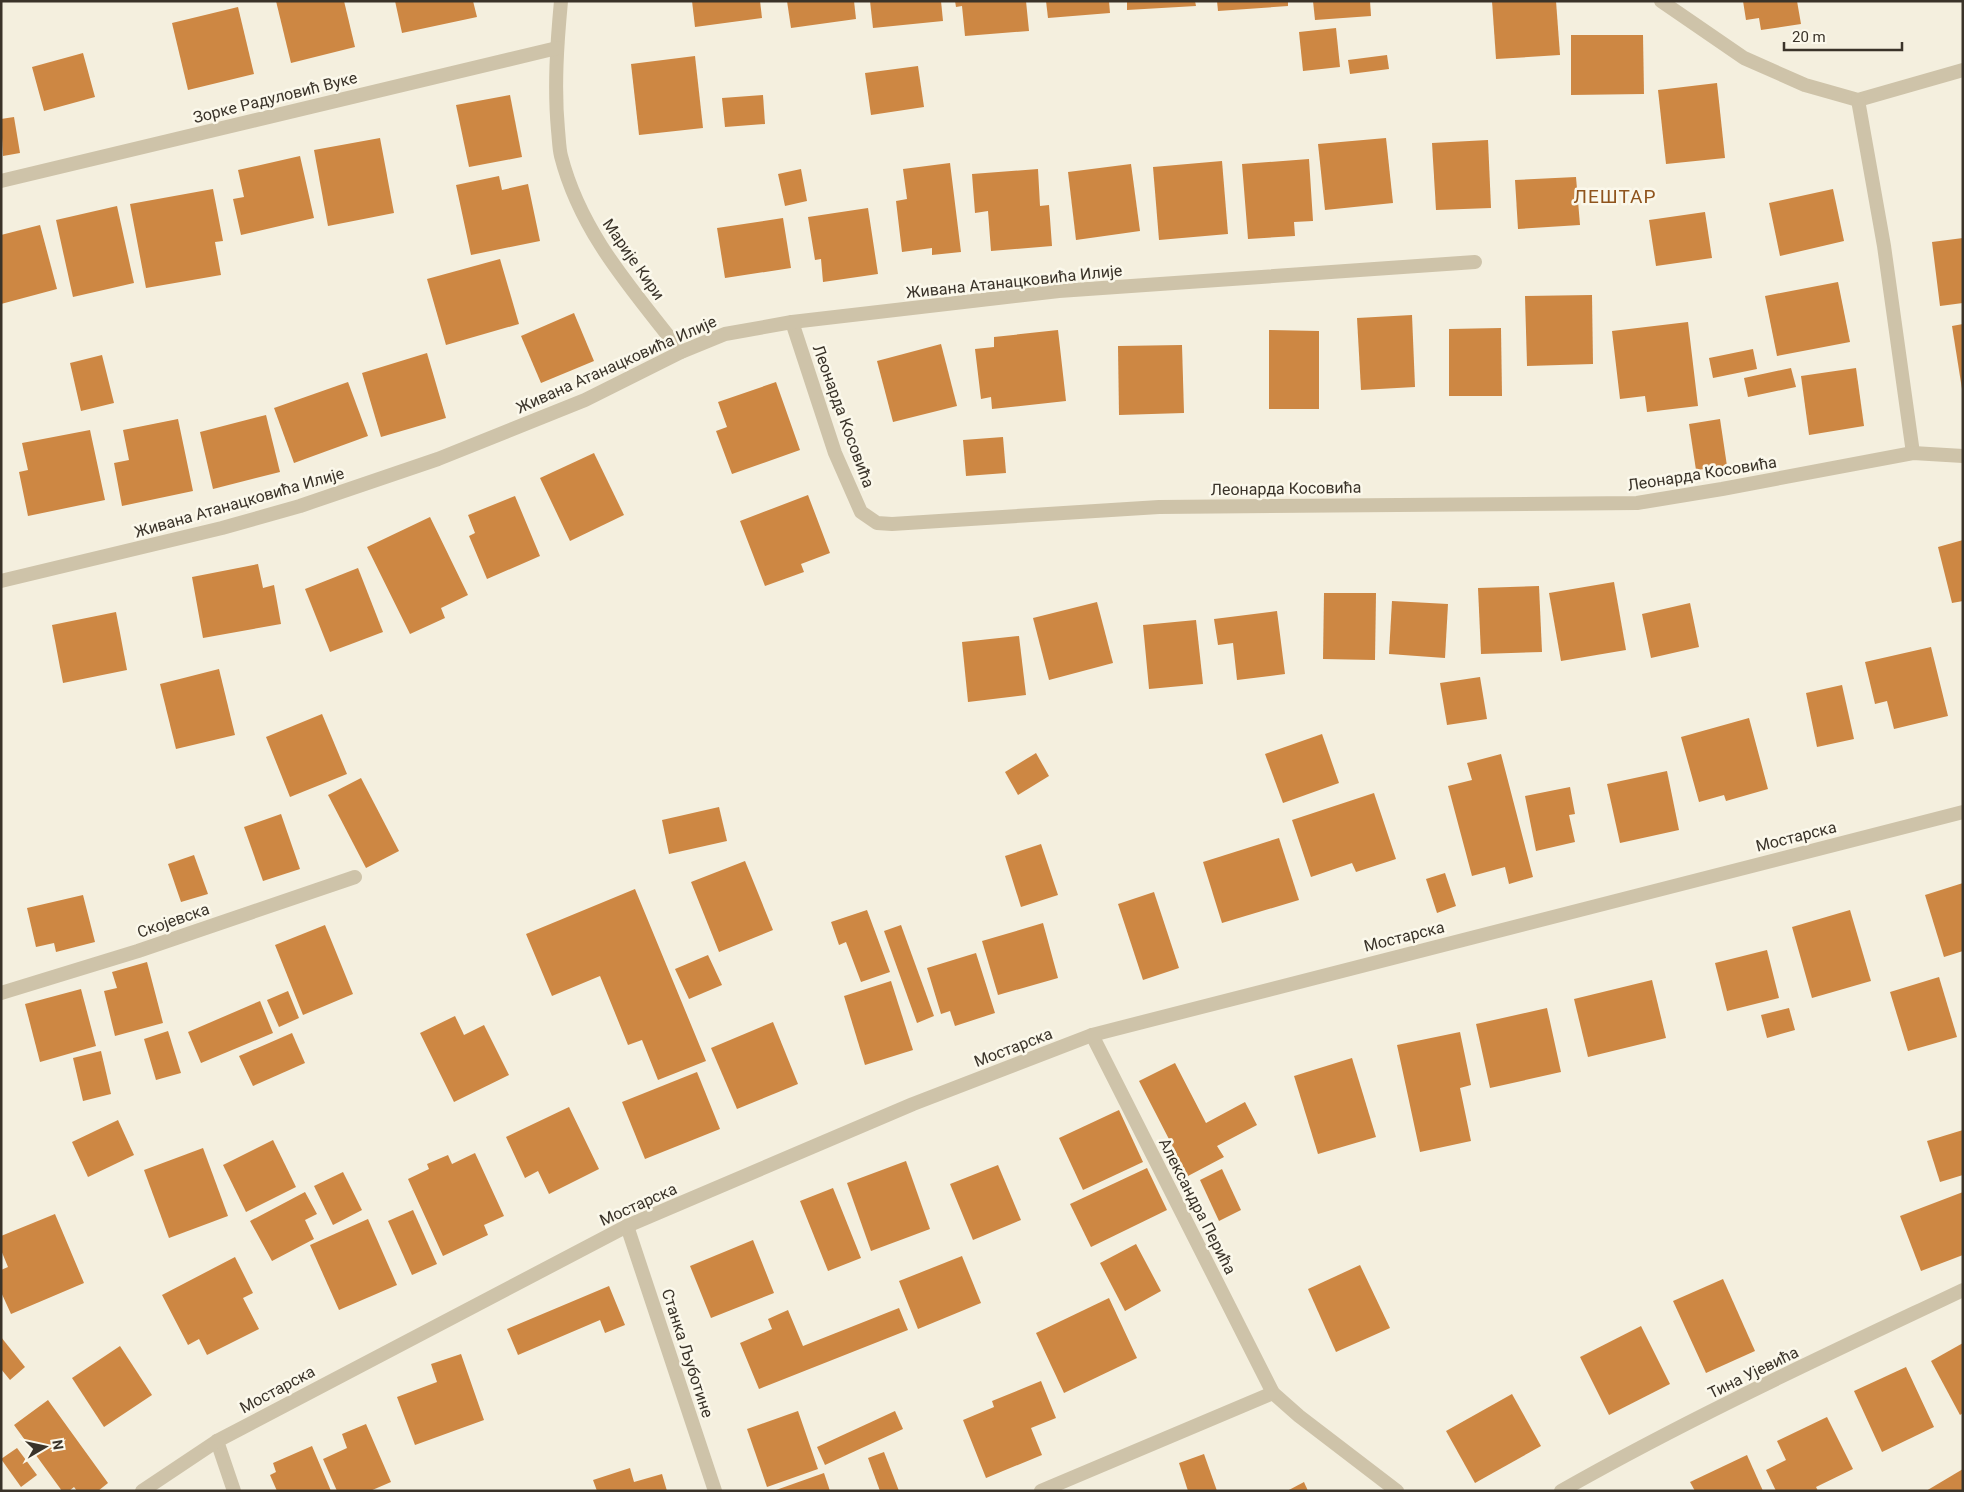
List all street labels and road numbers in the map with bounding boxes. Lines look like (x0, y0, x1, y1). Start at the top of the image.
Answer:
street label: Зорке Радуловић Вуке (191, 68, 359, 127)
street label: Марије Кири (599, 215, 669, 304)
street label: Живана Атанацковића Илије (905, 261, 1123, 302)
street label: Живана Атанацковића Илије (513, 312, 719, 417)
street label: Леонарда Косовића (809, 342, 878, 490)
street label: Леонарда Косовића (1626, 452, 1778, 495)
street label: Живана Атанацковића Илије (132, 463, 346, 542)
street label: Леонарда Косовића (1210, 478, 1362, 499)
street label: Мостарска (1754, 817, 1838, 856)
street label: Скојевска (135, 899, 212, 942)
street label: Мостарска (1362, 917, 1446, 956)
street label: Мостарска (971, 1024, 1055, 1071)
street label: Александра Перића (1155, 1135, 1240, 1278)
street label: Мостарска (597, 1179, 680, 1230)
street label: Станка Љуботине (658, 1286, 717, 1420)
street label: Тина Ујевића (1705, 1342, 1802, 1403)
street label: Мостарска (236, 1362, 318, 1417)

